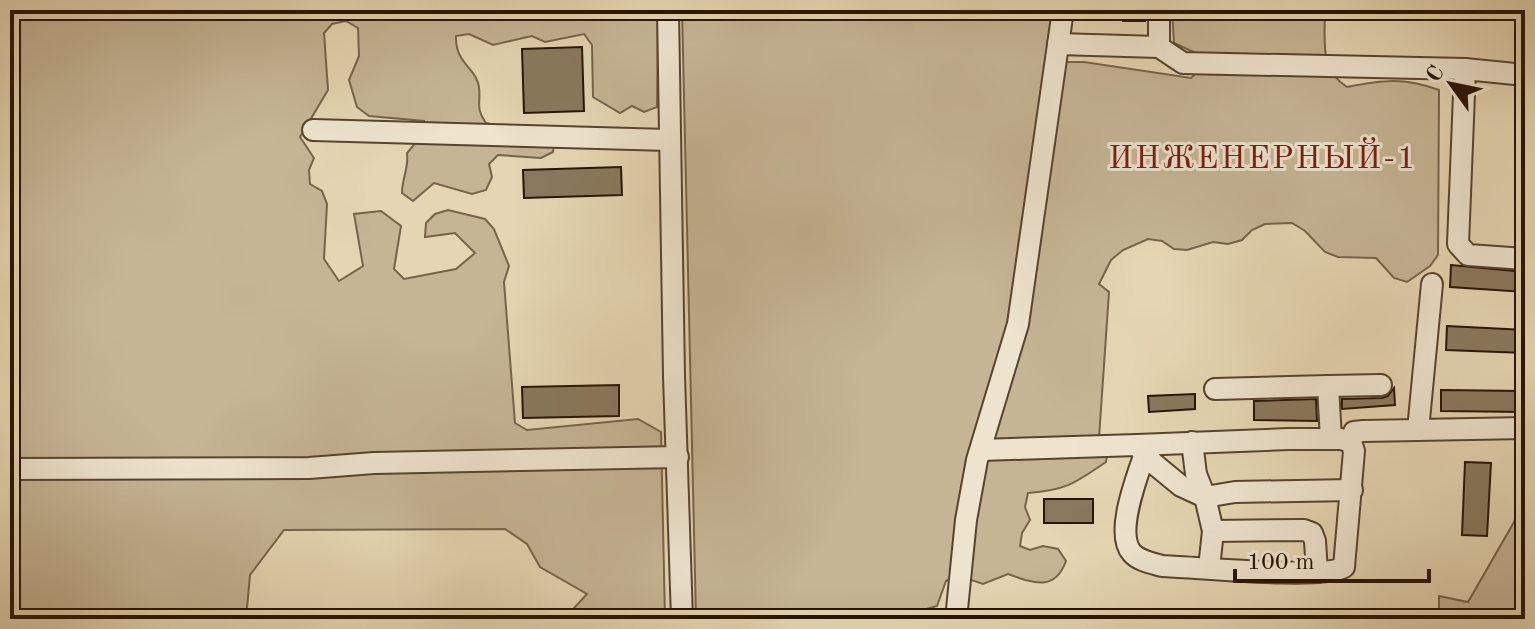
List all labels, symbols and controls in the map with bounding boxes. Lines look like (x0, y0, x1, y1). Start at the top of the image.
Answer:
north arrow (1411, 44, 1491, 124)
text: С (1423, 62, 1449, 86)
district label: ИНЖЕНЕРНЫЙ-1 (1108, 137, 1418, 176)
scale bar (1235, 533, 1429, 583)
text: 100 m (1247, 551, 1315, 575)

